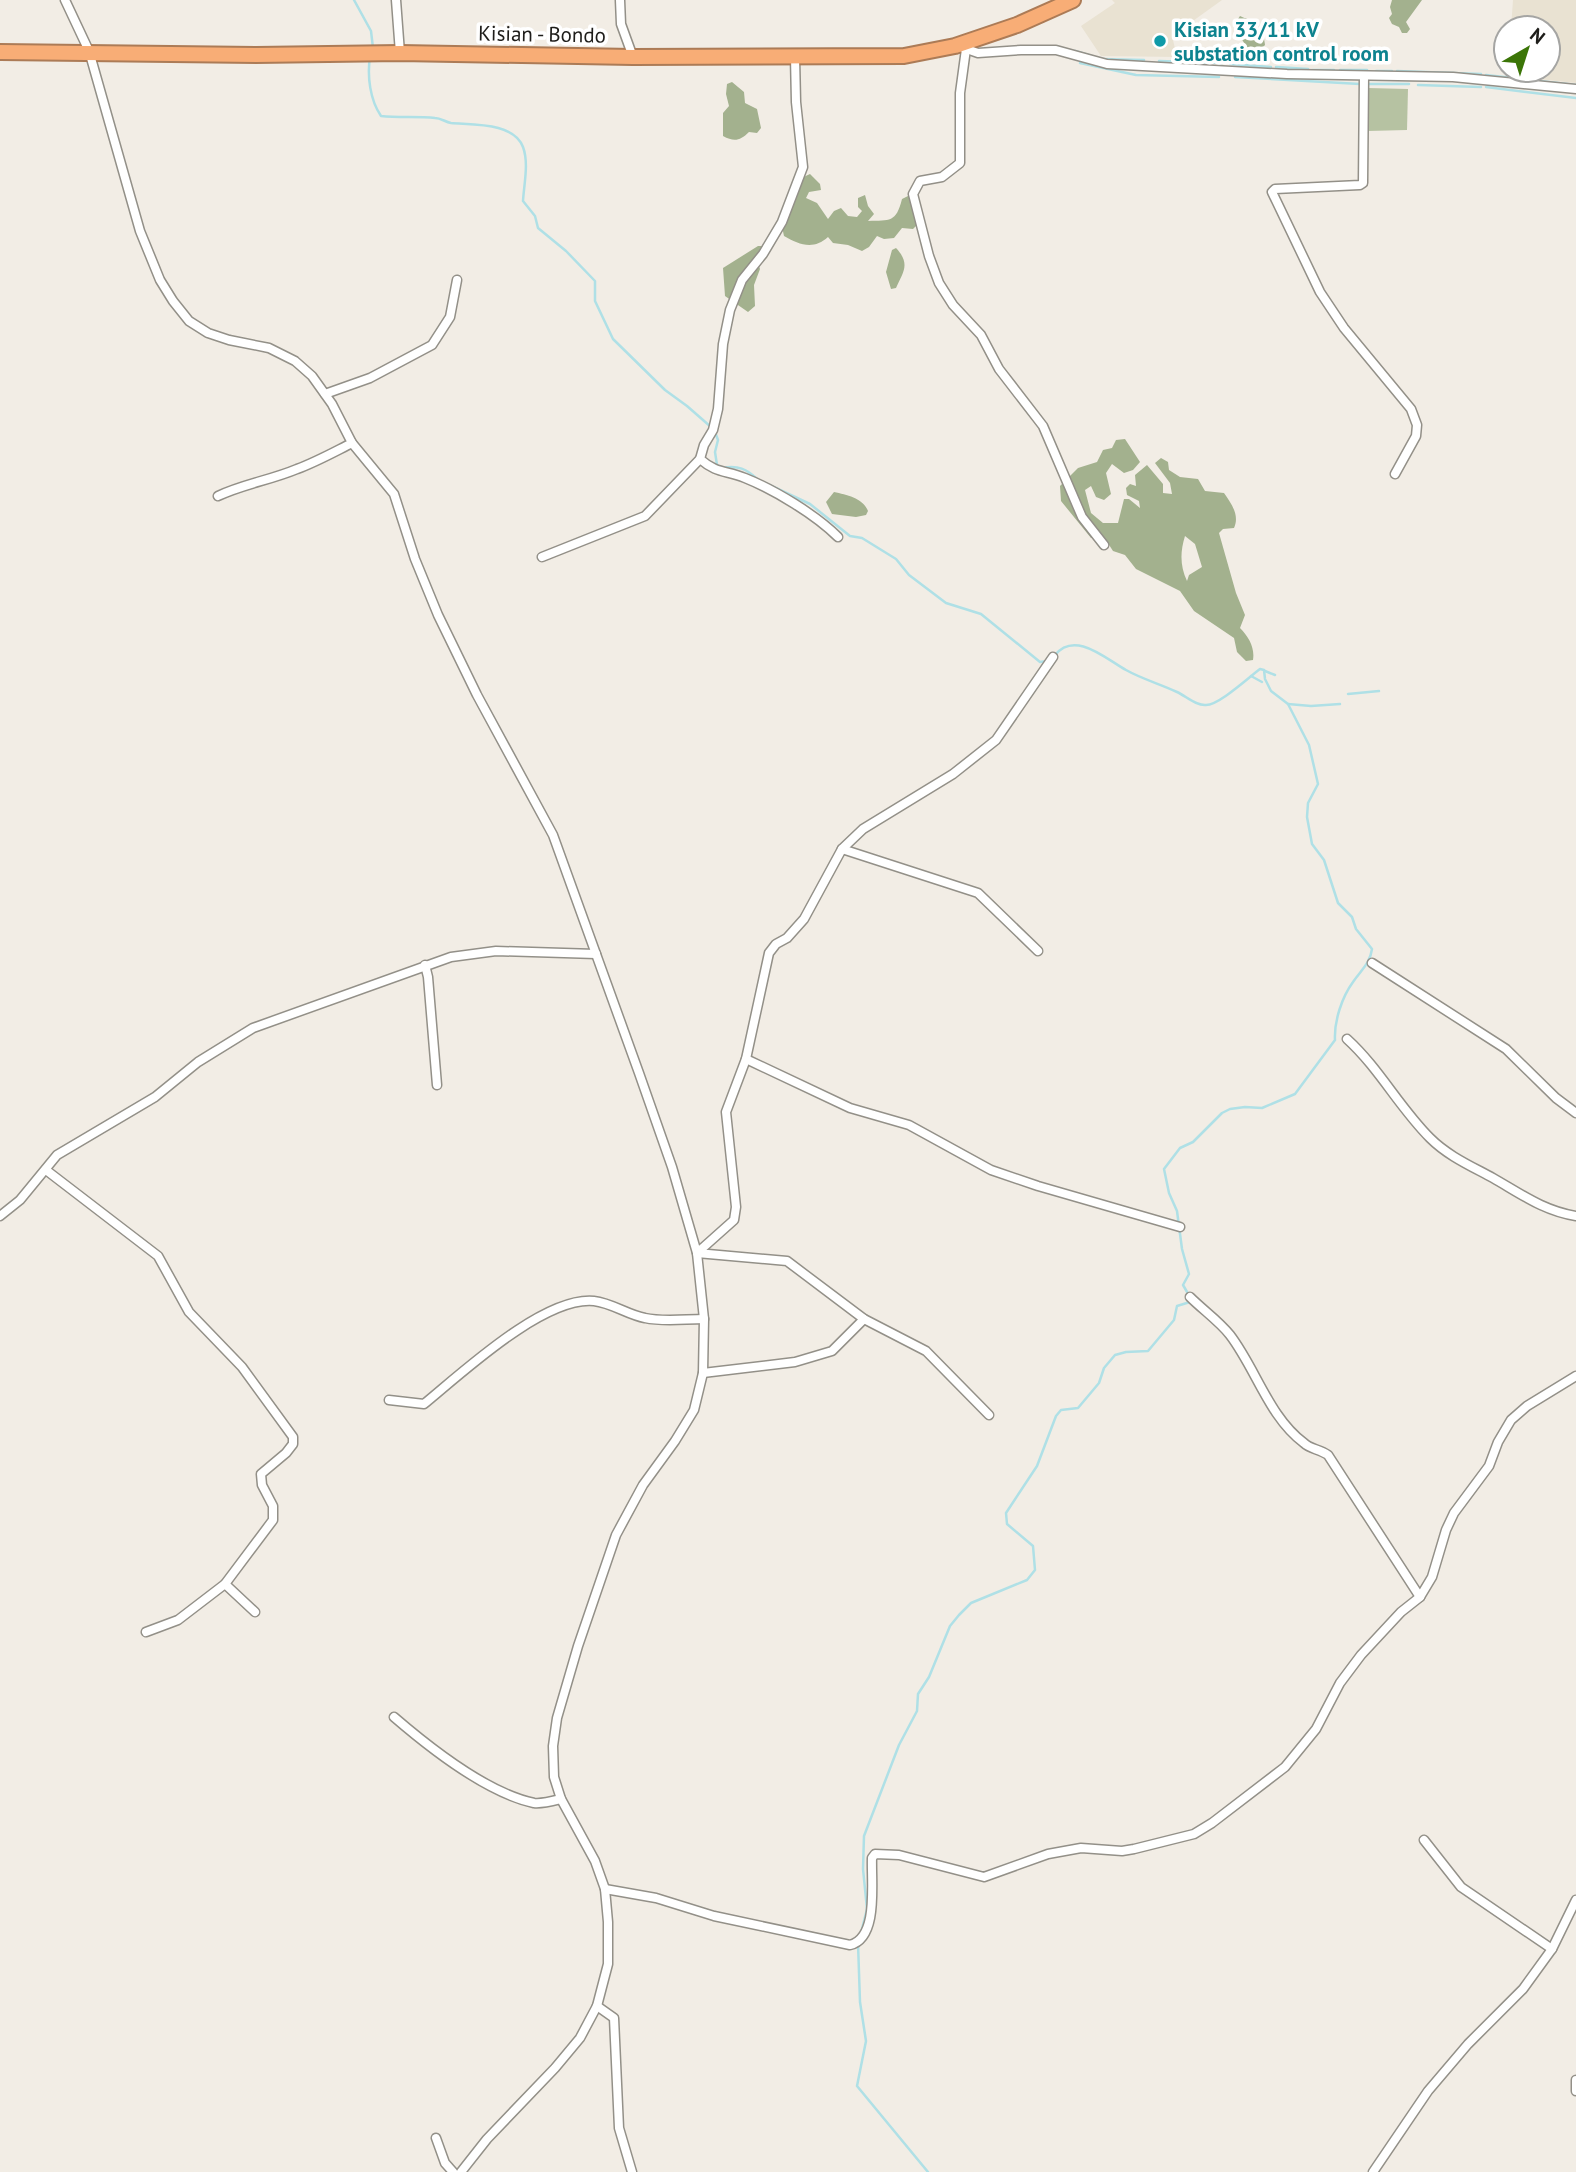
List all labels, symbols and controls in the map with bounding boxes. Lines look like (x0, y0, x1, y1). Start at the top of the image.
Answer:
north arrow (1492, 14, 1562, 84)
place label: Kisian 33/11 kV substation control room (1174, 16, 1389, 67)
street label: Kisian - Bondo (478, 19, 606, 49)
text: N (1525, 23, 1550, 49)
marker: Kisian 33/11 kV substation control room (1152, 33, 1168, 49)

